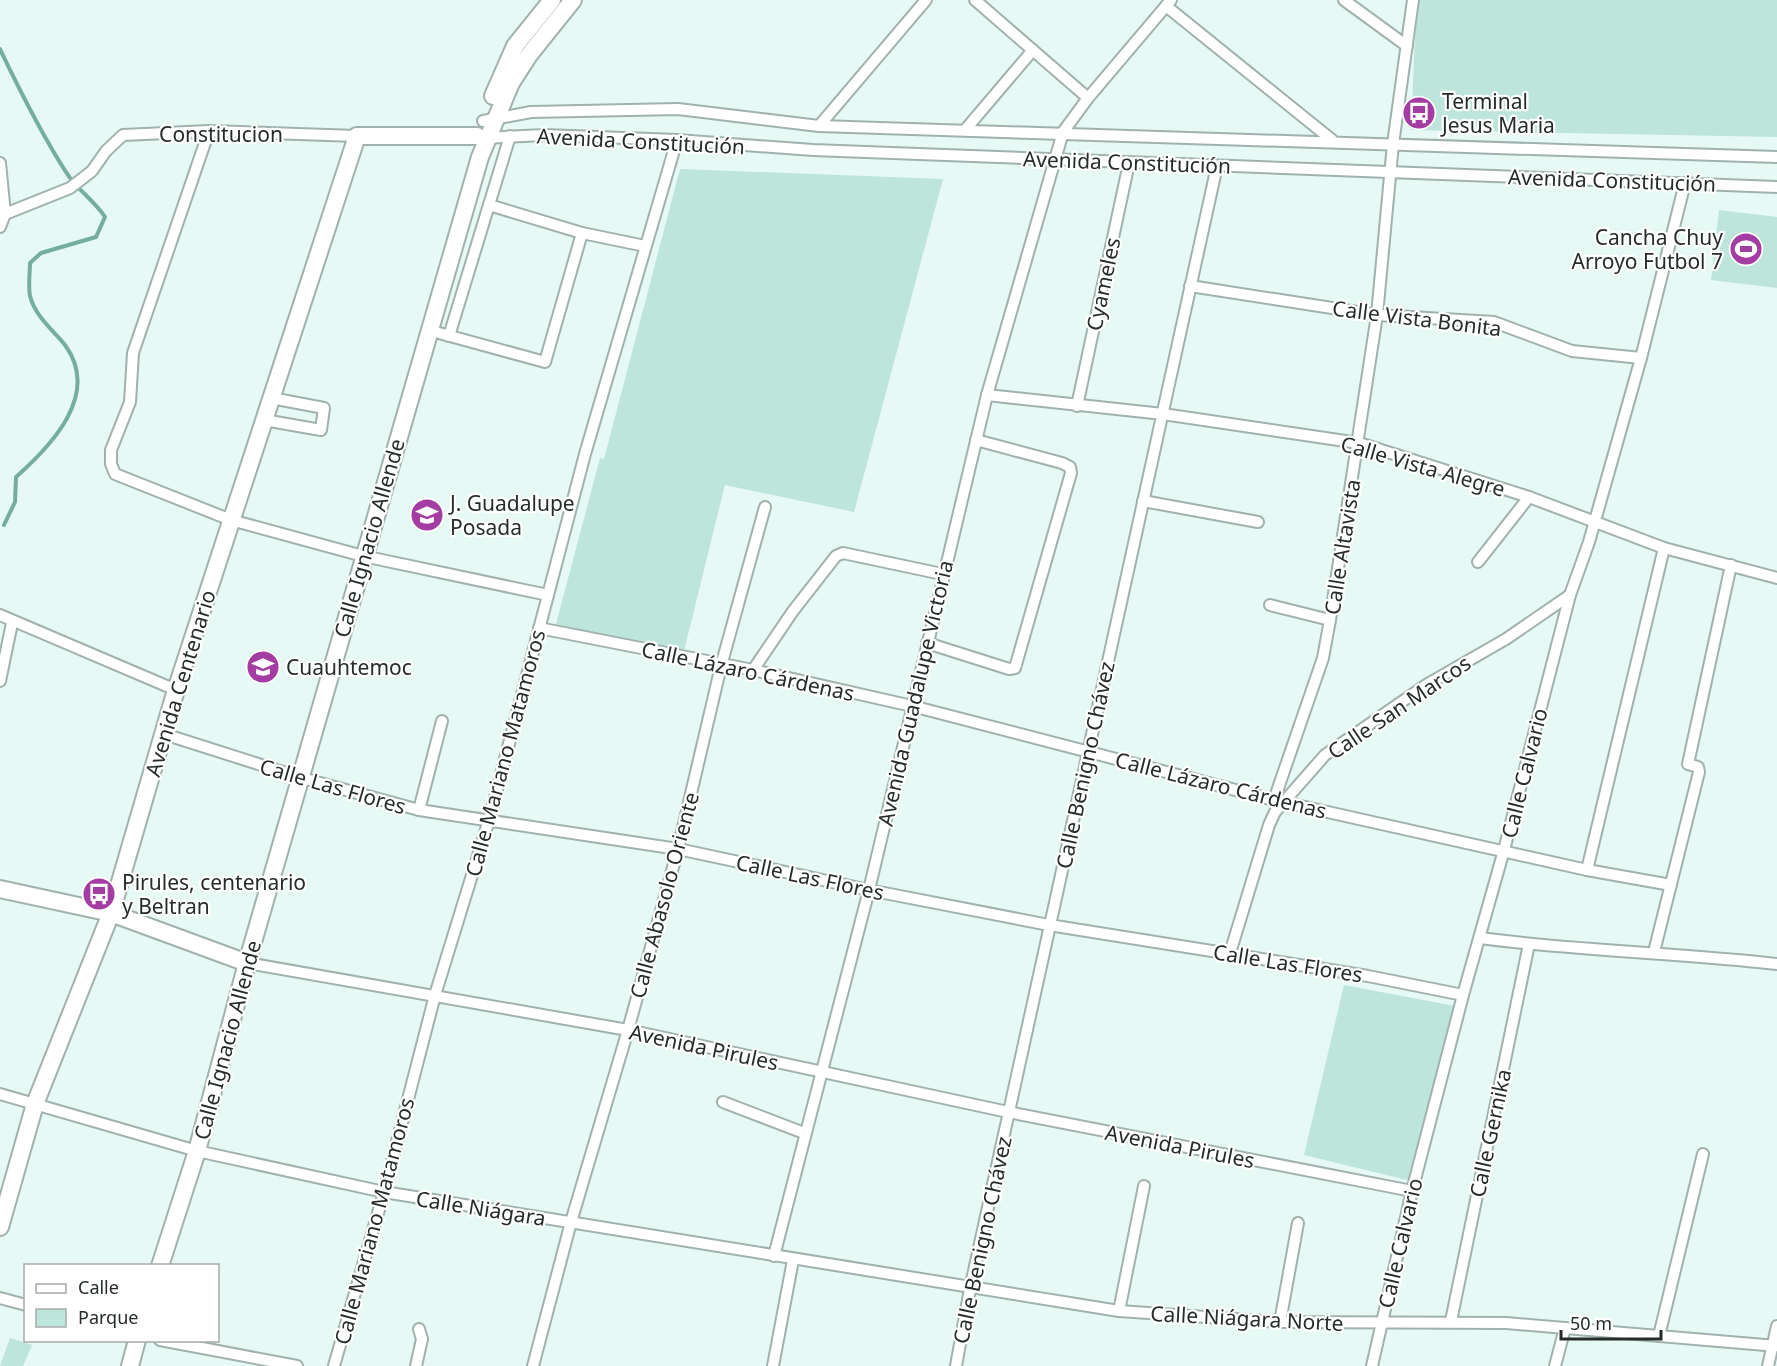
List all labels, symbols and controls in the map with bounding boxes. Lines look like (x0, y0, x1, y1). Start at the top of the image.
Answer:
place label: Terminal Jesus Maria (1440, 87, 1555, 139)
bus stop icon: Terminal Jesus Maria (1401, 95, 1437, 131)
street label: Constitucion (159, 120, 283, 148)
street label: Avenida Constitución (536, 122, 746, 160)
street label: Avenida Constitución (1022, 144, 1232, 180)
street label: Avenida Constitución (1507, 162, 1717, 198)
place label: Cancha Chuy Arroyo Futbol 7 (1572, 223, 1723, 275)
sports icon: Cancha Chuy Arroyo Futbol 7 (1728, 231, 1764, 267)
street label: Cyameles (1079, 235, 1127, 333)
street label: Calle Vista Bonita (1331, 294, 1503, 342)
street label: Calle Vista Alegre (1338, 429, 1508, 503)
street label: Calle Ignacio Allende (327, 435, 411, 641)
street label: Calle Altavista (1317, 477, 1367, 617)
place label: J. Guadalupe Posada (448, 489, 575, 541)
school or university icon: J. Guadalupe Posada (409, 497, 445, 533)
street label: Avenida Guadalupe Victoria (871, 557, 959, 829)
street label: Avenida Centenario (138, 586, 222, 780)
street label: Calle Mariano Matamoros (459, 626, 551, 880)
street label: Calle Lázaro Cárdenas (639, 635, 857, 707)
school or university icon: Cuauhtemoc (245, 649, 281, 685)
street label: Calle San Marcos (1322, 649, 1476, 765)
place label: Cuauhtemoc (286, 653, 412, 681)
street label: Calle Benigno Chávez (1049, 659, 1121, 871)
street label: Calle Calvario (1494, 705, 1554, 841)
street label: Calle Lázaro Cárdenas (1112, 745, 1330, 825)
street label: Calle Las Flores (257, 752, 409, 820)
street label: Calle Abasolo Oriente (623, 789, 705, 1001)
street label: Calle Las Flores (733, 848, 887, 906)
place label: Pirules, centenario y Beltran (122, 868, 306, 920)
bus stop icon: Pirules, centenario y Beltran (81, 876, 117, 912)
street label: Calle Ignacio Allende (187, 937, 267, 1143)
street label: Calle Las Flores (1211, 937, 1365, 989)
street label: Avenida Pirules (627, 1018, 781, 1076)
street label: Calle Gernika (1463, 1066, 1517, 1200)
street label: Calle Mariano Matamoros (328, 1094, 420, 1348)
street label: Avenida Pirules (1103, 1118, 1257, 1174)
street label: Calle Benigno Chávez (946, 1134, 1018, 1346)
street label: Calle Calvario (1371, 1175, 1429, 1311)
street label: Calle Niágara (414, 1184, 548, 1232)
legend (24, 1264, 219, 1342)
text: Calle (78, 1275, 119, 1299)
street label: Calle Niágara Norte (1150, 1299, 1344, 1337)
scale bar (1561, 1303, 1662, 1341)
text: Parque (78, 1305, 138, 1329)
text: 50 m (1570, 1311, 1612, 1335)

